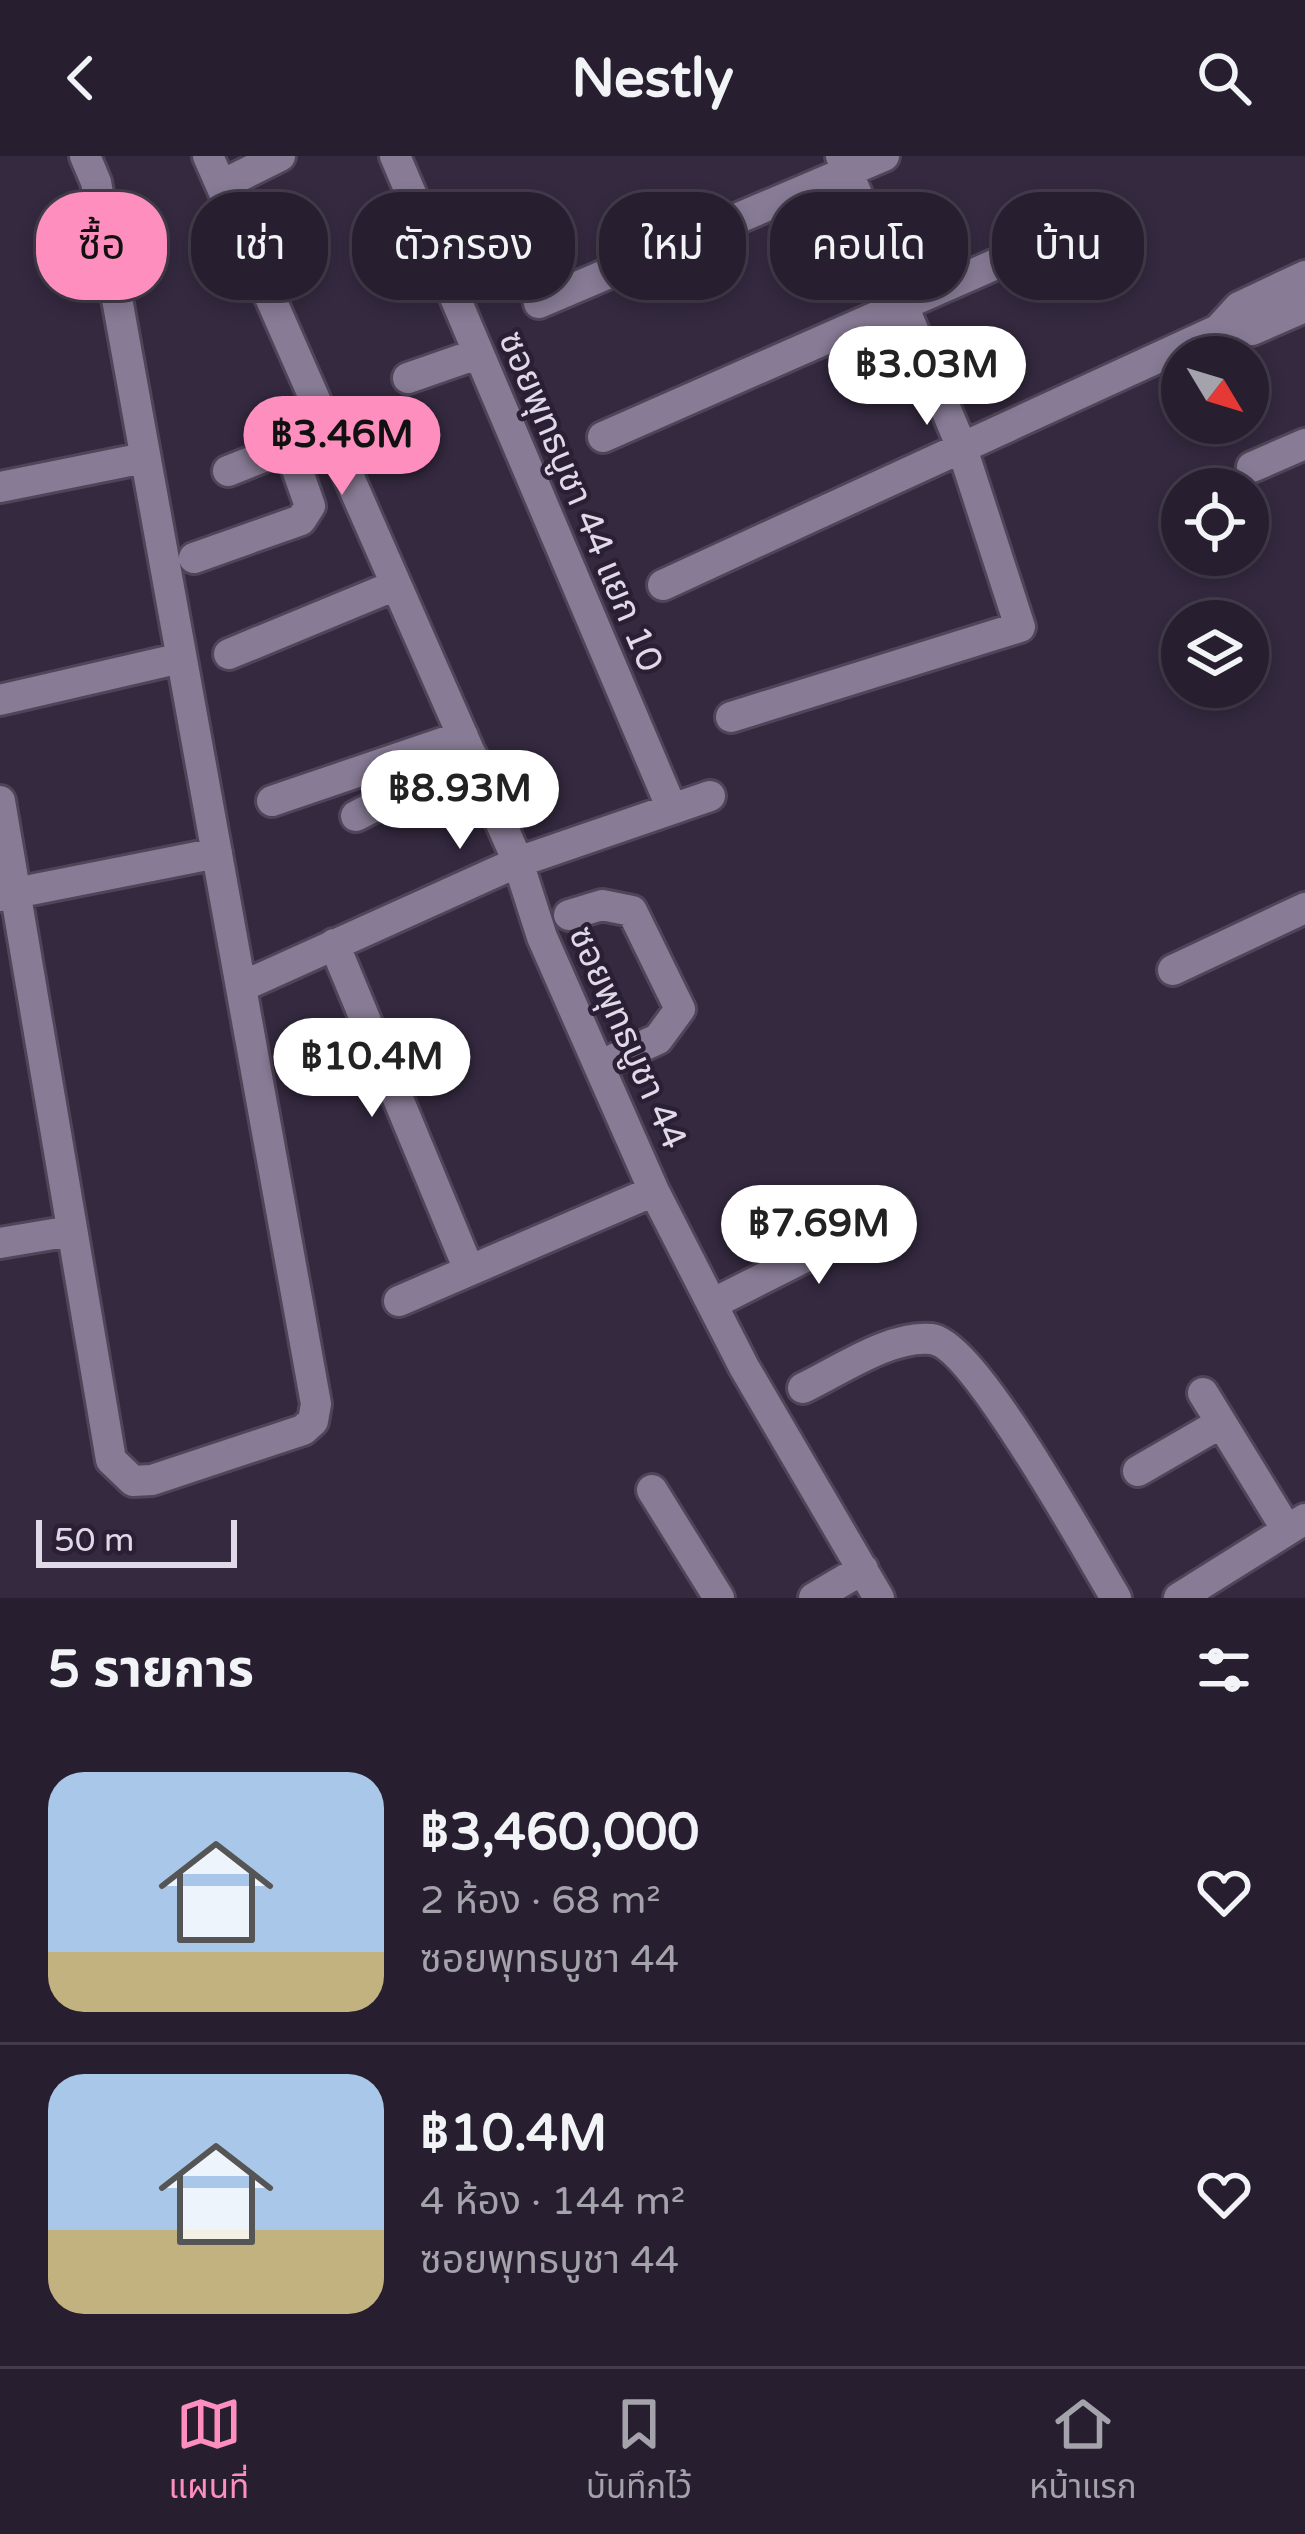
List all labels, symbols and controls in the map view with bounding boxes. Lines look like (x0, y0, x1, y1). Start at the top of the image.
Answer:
icon: back (48, 45, 114, 111)
icon: search (1191, 45, 1257, 111)
text: Nestly (572, 46, 733, 111)
chip: ซื้อ (36, 192, 167, 300)
chip: เช่า (191, 192, 328, 300)
chip: ตัวกรอง (352, 192, 575, 300)
chip: ใหม่ (599, 192, 746, 300)
chip: คอนโด (770, 192, 968, 300)
chip: บ้าน (992, 192, 1144, 300)
street label: ซอยพุทธบูชา 44 แยก 10 (489, 325, 672, 678)
pin: ฿3.03M (829, 326, 1025, 428)
north arrow (1161, 336, 1269, 444)
map controls (1161, 336, 1269, 708)
text: ฿3.03M (855, 341, 999, 388)
pin: ฿3.46M (244, 396, 440, 498)
text: ฿3.46M (270, 411, 414, 458)
button: locate (1161, 468, 1269, 576)
button: layers (1161, 600, 1269, 708)
pin: ฿8.93M (362, 750, 558, 852)
text: ฿8.93M (388, 765, 532, 812)
street label: ซอยพุทธบูชา 44 (559, 920, 696, 1156)
pin: ฿10.4M (274, 1018, 470, 1120)
text: ฿10.4M (300, 1033, 444, 1080)
pin: ฿7.69M (721, 1185, 917, 1287)
text: ฿7.69M (748, 1200, 890, 1247)
scale bar (36, 1514, 237, 1567)
text: 50 m (54, 1521, 134, 1560)
icon: filters (1191, 1637, 1257, 1703)
text: 5 รายการ (48, 1639, 254, 1701)
text: ฿3,460,000 (420, 1802, 699, 1864)
icon: home (144, 1820, 288, 1964)
icon: heart (1191, 1859, 1257, 1925)
text: 2 ห้อง · 68 m² (420, 1877, 661, 1924)
text: ซอยพุทธบูชา 44 (420, 1936, 679, 1983)
text: ฿10.4M (420, 2103, 607, 2165)
icon: home (144, 2122, 288, 2266)
icon: heart (1191, 2161, 1257, 2227)
text: 4 ห้อง · 144 m² (420, 2178, 685, 2225)
text: ซอยพุทธบูชา 44 (420, 2237, 679, 2284)
tab: แผนที่ (169, 2391, 249, 2513)
tab: บันทึกไว้ (586, 2391, 692, 2513)
tab: หน้าแรก (1029, 2391, 1136, 2513)

